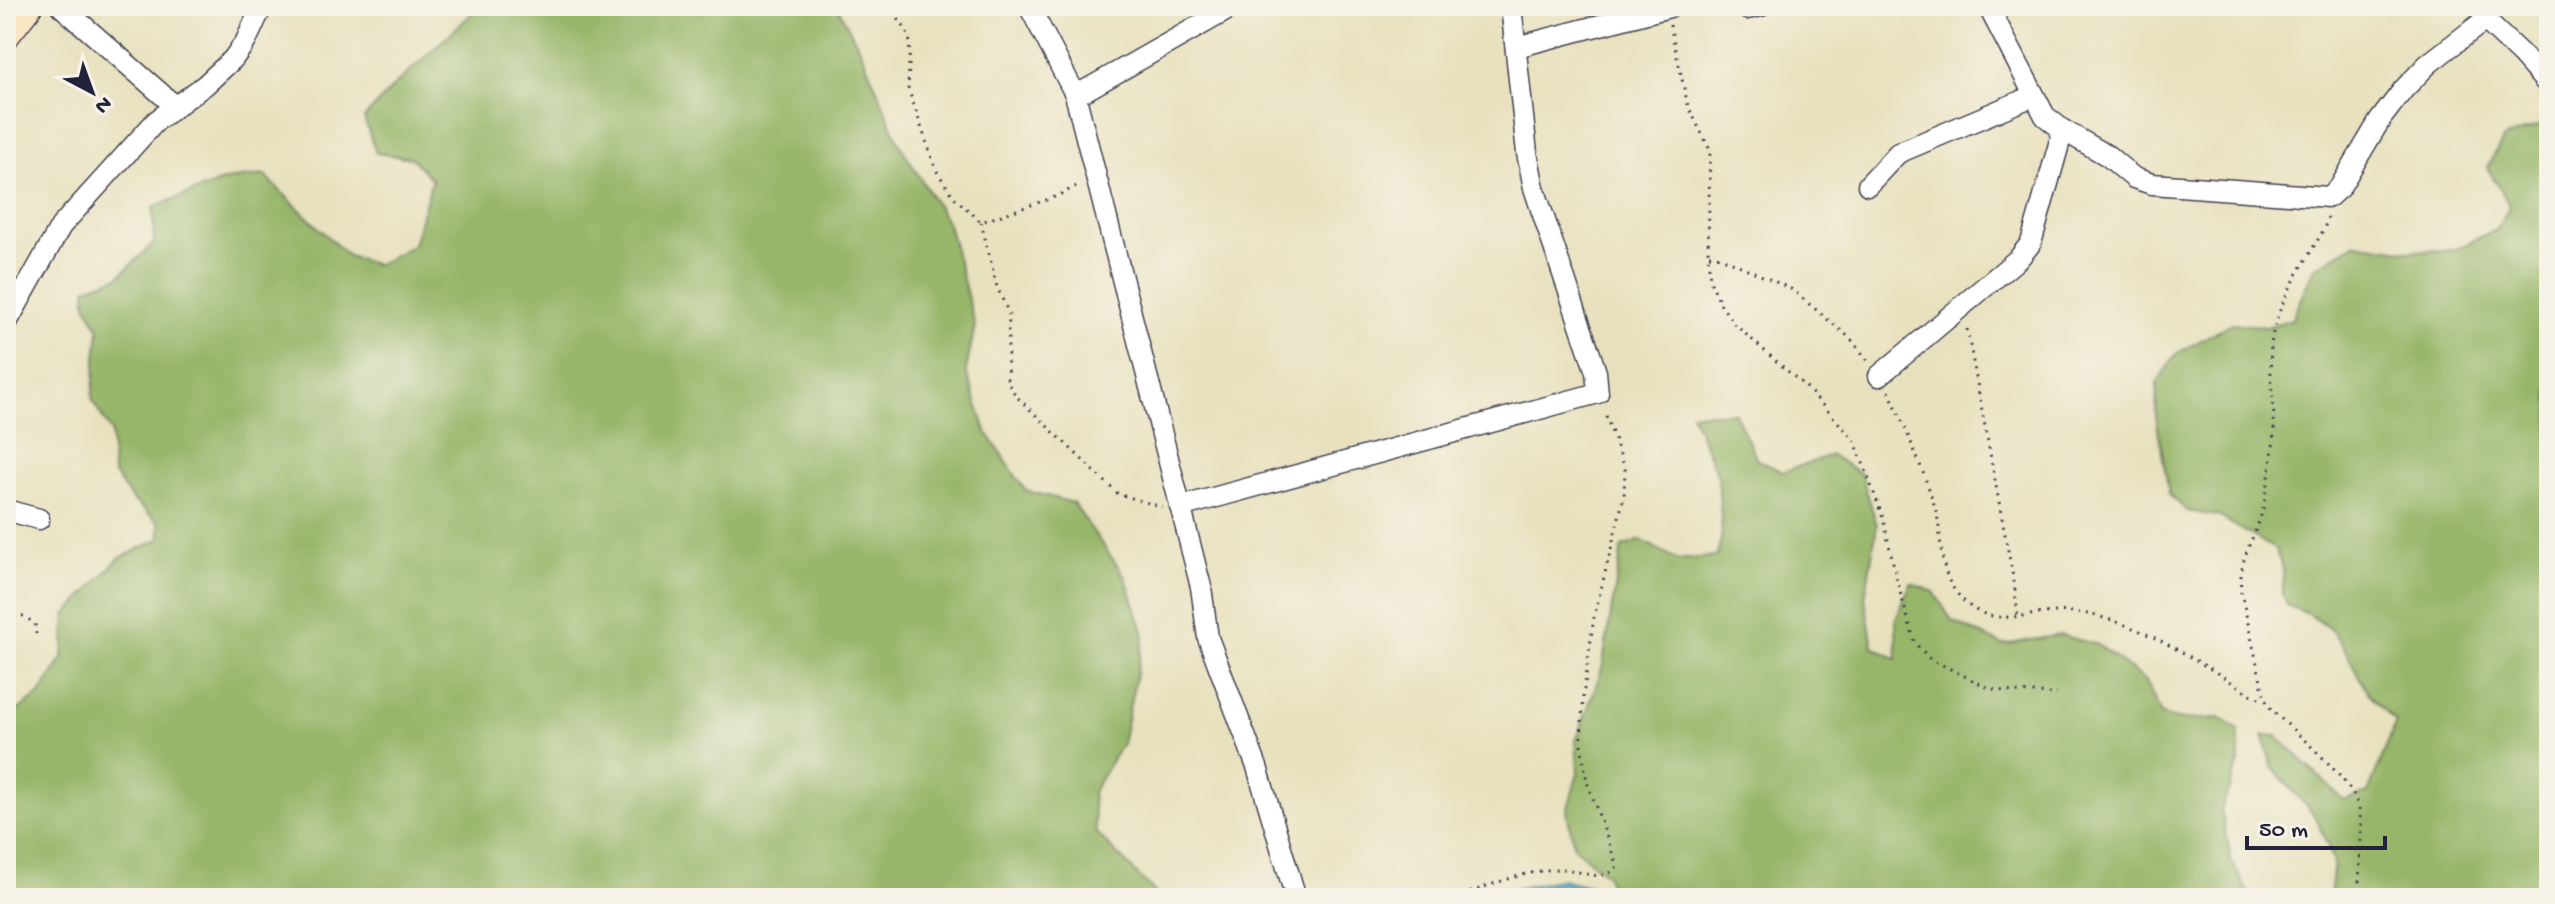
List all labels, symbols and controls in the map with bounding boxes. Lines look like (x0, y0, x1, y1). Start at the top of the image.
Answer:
north arrow (52, 52, 132, 132)
text: N (89, 90, 116, 119)
scale bar (2247, 800, 2385, 850)
text: 50 m (2259, 817, 2308, 846)

